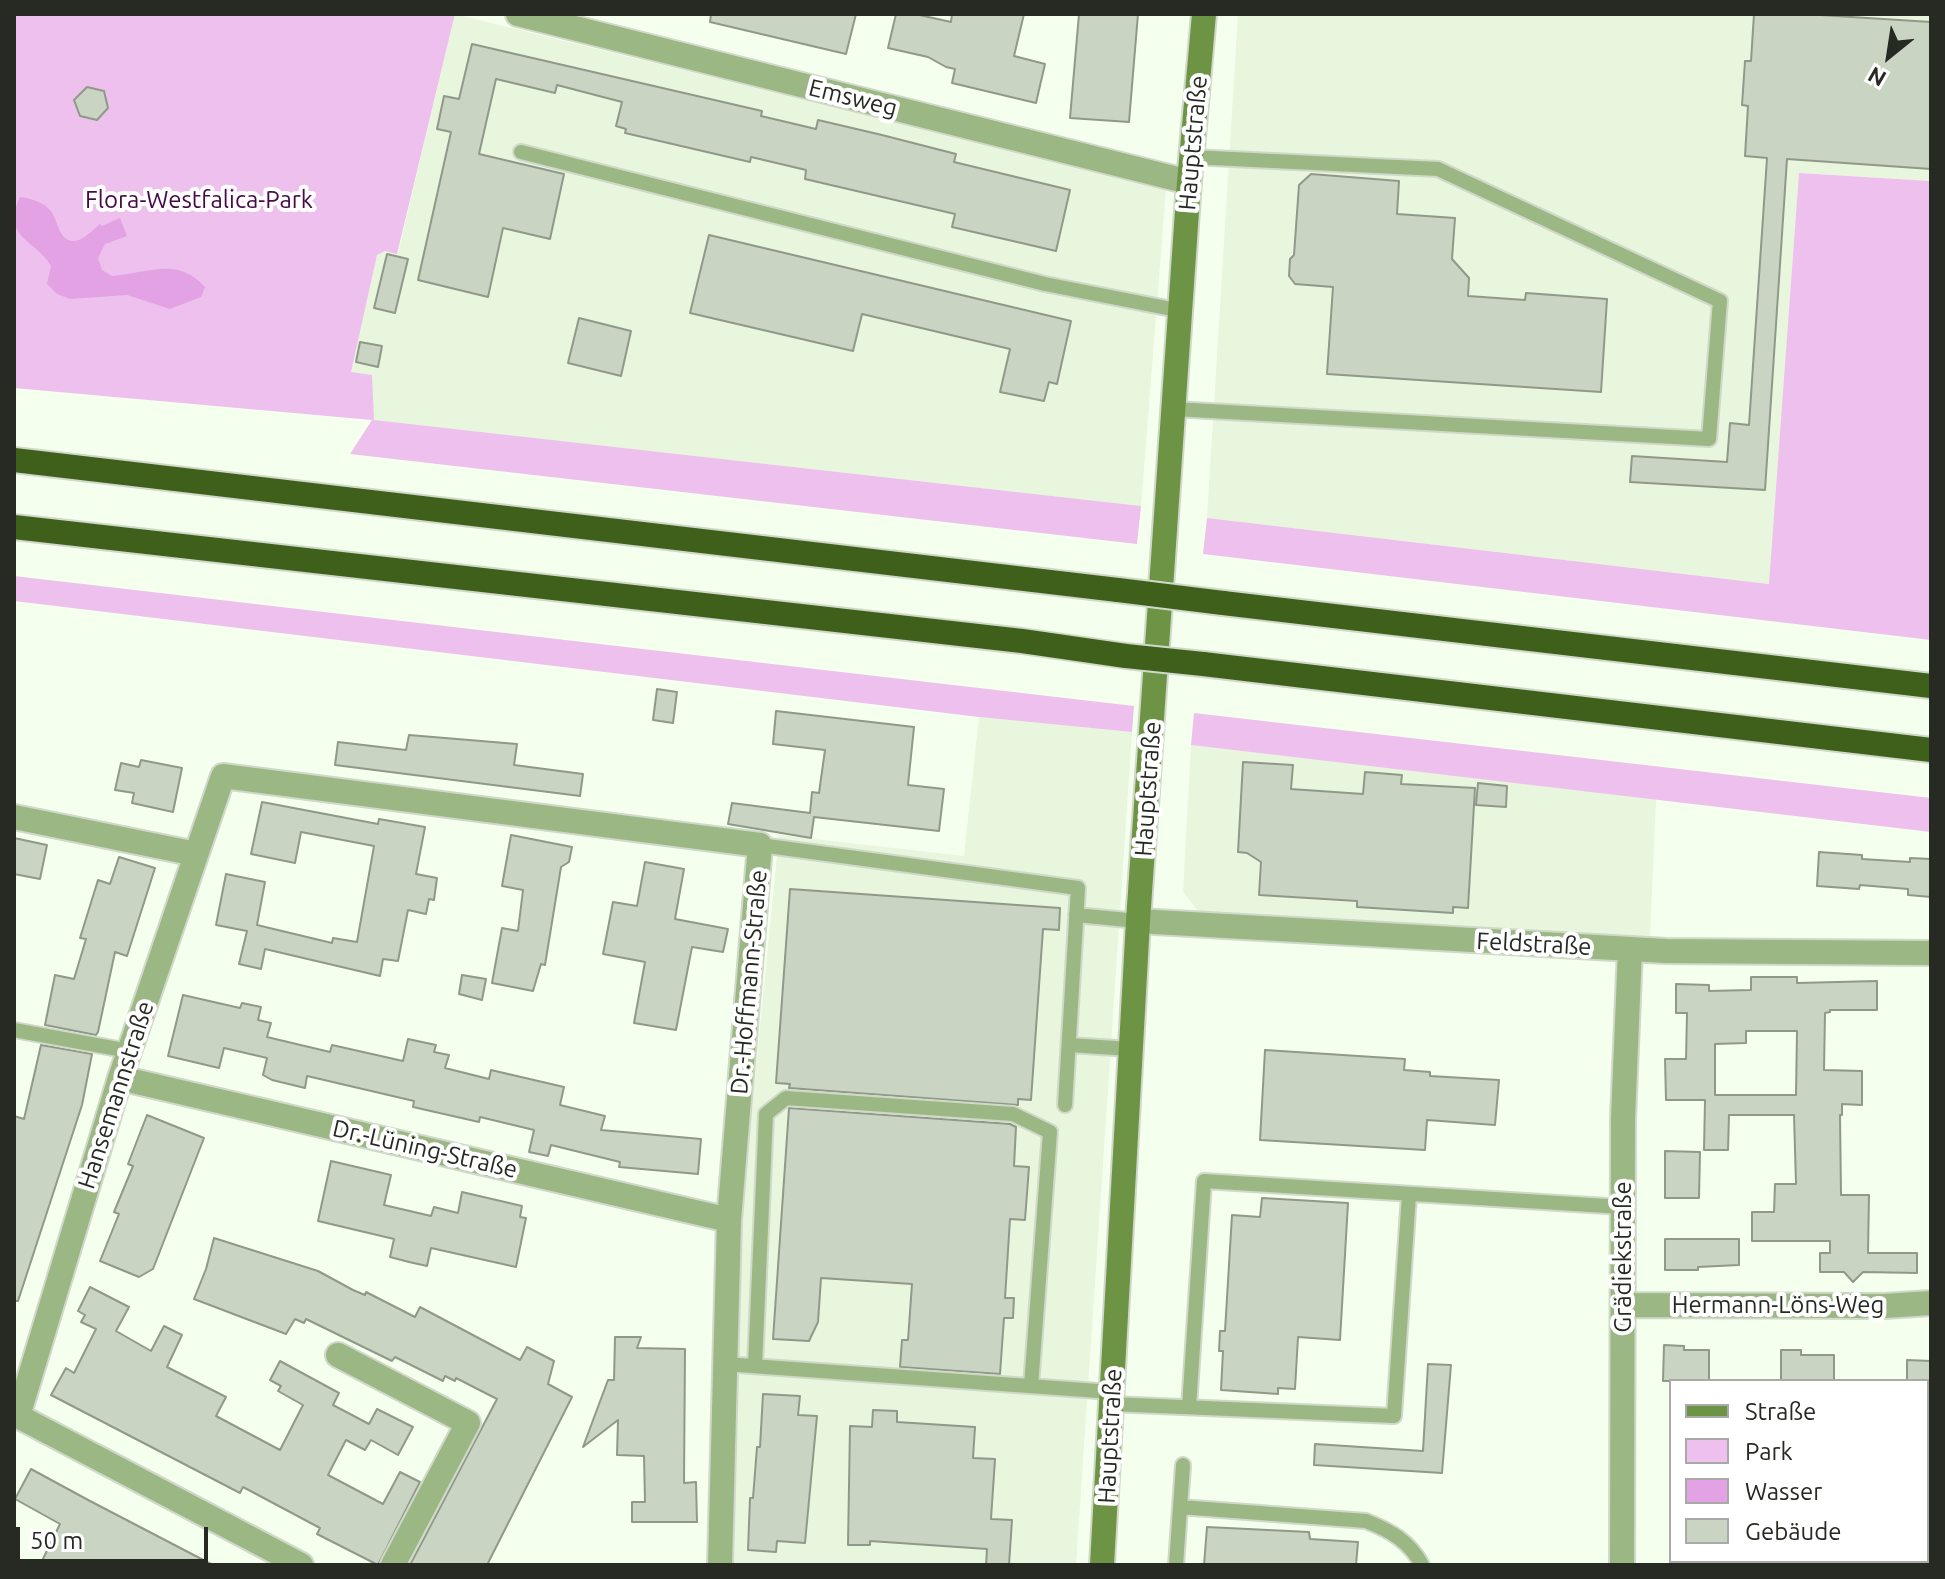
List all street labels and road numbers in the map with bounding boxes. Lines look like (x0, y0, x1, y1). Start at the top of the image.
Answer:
street label: Emsweg (806, 73, 900, 123)
street label: Hauptstraße (1173, 74, 1213, 212)
street label: Hauptstraße (1129, 721, 1167, 857)
street label: Dr.-Hoffmann-Straße (725, 868, 773, 1096)
street label: Feldstraße (1476, 927, 1592, 961)
street label: Hansemannstraße (72, 997, 160, 1193)
street label: Dr.-Lüning-Straße (330, 1114, 520, 1184)
street label: Grädiekstraße (1609, 1181, 1637, 1333)
street label: Hermann-Löns-Weg (1672, 1291, 1884, 1319)
street label: Hauptstraße (1092, 1368, 1128, 1504)

